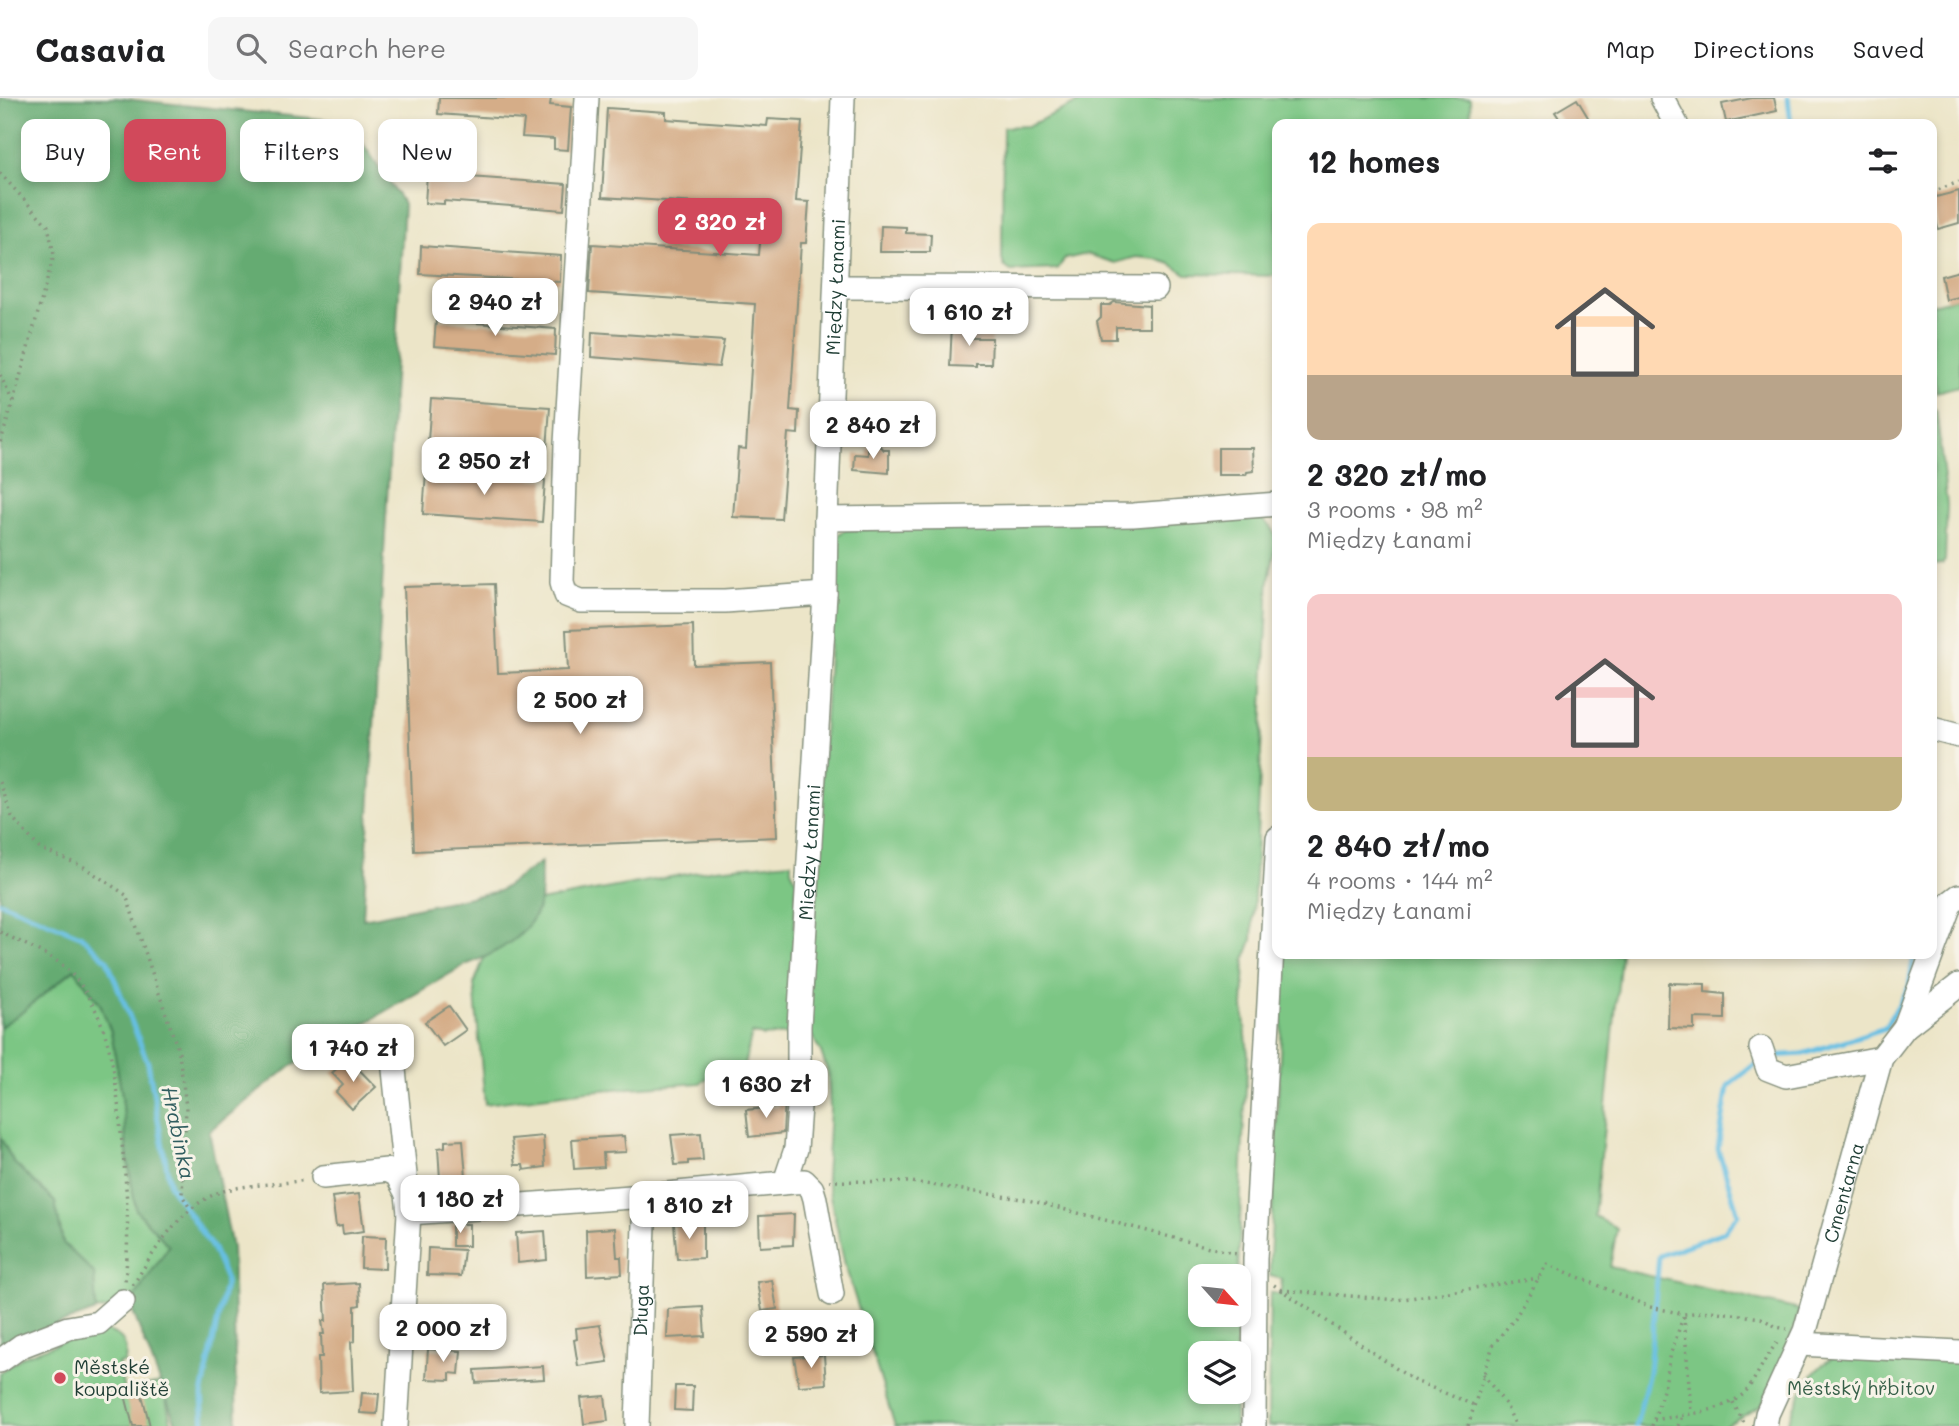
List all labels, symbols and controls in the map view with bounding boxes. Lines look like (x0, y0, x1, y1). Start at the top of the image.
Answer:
search box (208, 17, 698, 80)
text: Casavia (35, 27, 166, 70)
icon: search (232, 29, 270, 67)
text: Search here (288, 31, 446, 65)
text: Map (1606, 33, 1655, 64)
text: Directions (1693, 33, 1815, 64)
text: Saved (1853, 33, 1924, 64)
chip: Buy (21, 119, 110, 182)
chip: Rent (124, 119, 226, 182)
chip: Filters (240, 119, 364, 182)
chip: New (378, 119, 477, 182)
text: 12 homes (1307, 141, 1440, 181)
icon: filters (1864, 142, 1902, 180)
pin: 2 320 zł (648, 198, 792, 258)
text: 2 320 zł (674, 206, 766, 236)
street label: Między Łanami (820, 218, 850, 356)
icon: home (1542, 269, 1668, 395)
pin: 2 940 zł (423, 278, 567, 338)
text: 2 940 zł (448, 286, 542, 316)
pin: 1 610 zł (897, 288, 1041, 348)
text: 1 610 zł (926, 296, 1012, 326)
pin: 2 840 zł (801, 402, 945, 461)
text: 2 840 zł (826, 409, 920, 439)
pin: 2 950 zł (412, 438, 556, 497)
text: 2 950 zł (438, 445, 530, 475)
text: 2 320 zł/mo (1307, 454, 1487, 494)
text: 3 rooms · 98 m² (1307, 494, 1483, 524)
text: Między Łanami (1307, 524, 1472, 554)
icon: home (1542, 640, 1668, 766)
pin: 2 500 zł (508, 676, 652, 736)
text: 2 500 zł (533, 684, 627, 714)
street label: Między Łanami (792, 783, 826, 921)
text: 2 840 zł/mo (1307, 825, 1490, 865)
text: 4 rooms · 144 m² (1307, 865, 1493, 895)
text: Między Łanami (1307, 895, 1472, 925)
pin: 1 740 zł (281, 1024, 425, 1084)
text: 1 740 zł (308, 1032, 398, 1062)
pin: 1 630 zł (694, 1060, 838, 1120)
text: 1 630 zł (721, 1068, 811, 1098)
water label: Hrabinka (156, 1084, 202, 1182)
street label: Cmentarna (1817, 1140, 1869, 1246)
pin: 1 180 zł (388, 1176, 532, 1235)
pin: 1 810 zł (617, 1182, 761, 1241)
text: 1 180 zł (416, 1183, 504, 1213)
text: 1 810 zł (645, 1189, 733, 1219)
north arrow (1188, 1264, 1251, 1326)
map controls (1188, 1264, 1251, 1404)
street label: Długa (627, 1284, 654, 1337)
pin: 2 000 zł (371, 1304, 515, 1364)
pin: 2 590 zł (739, 1310, 883, 1370)
text: 2 000 zł (395, 1312, 491, 1342)
text: 2 590 zł (765, 1318, 857, 1348)
button: layers (1188, 1341, 1251, 1404)
place label: Městské koupaliště (74, 1354, 169, 1401)
marker: Městské koupaliště (52, 1370, 68, 1386)
park label: Městský hřbitov (1787, 1375, 1935, 1400)

